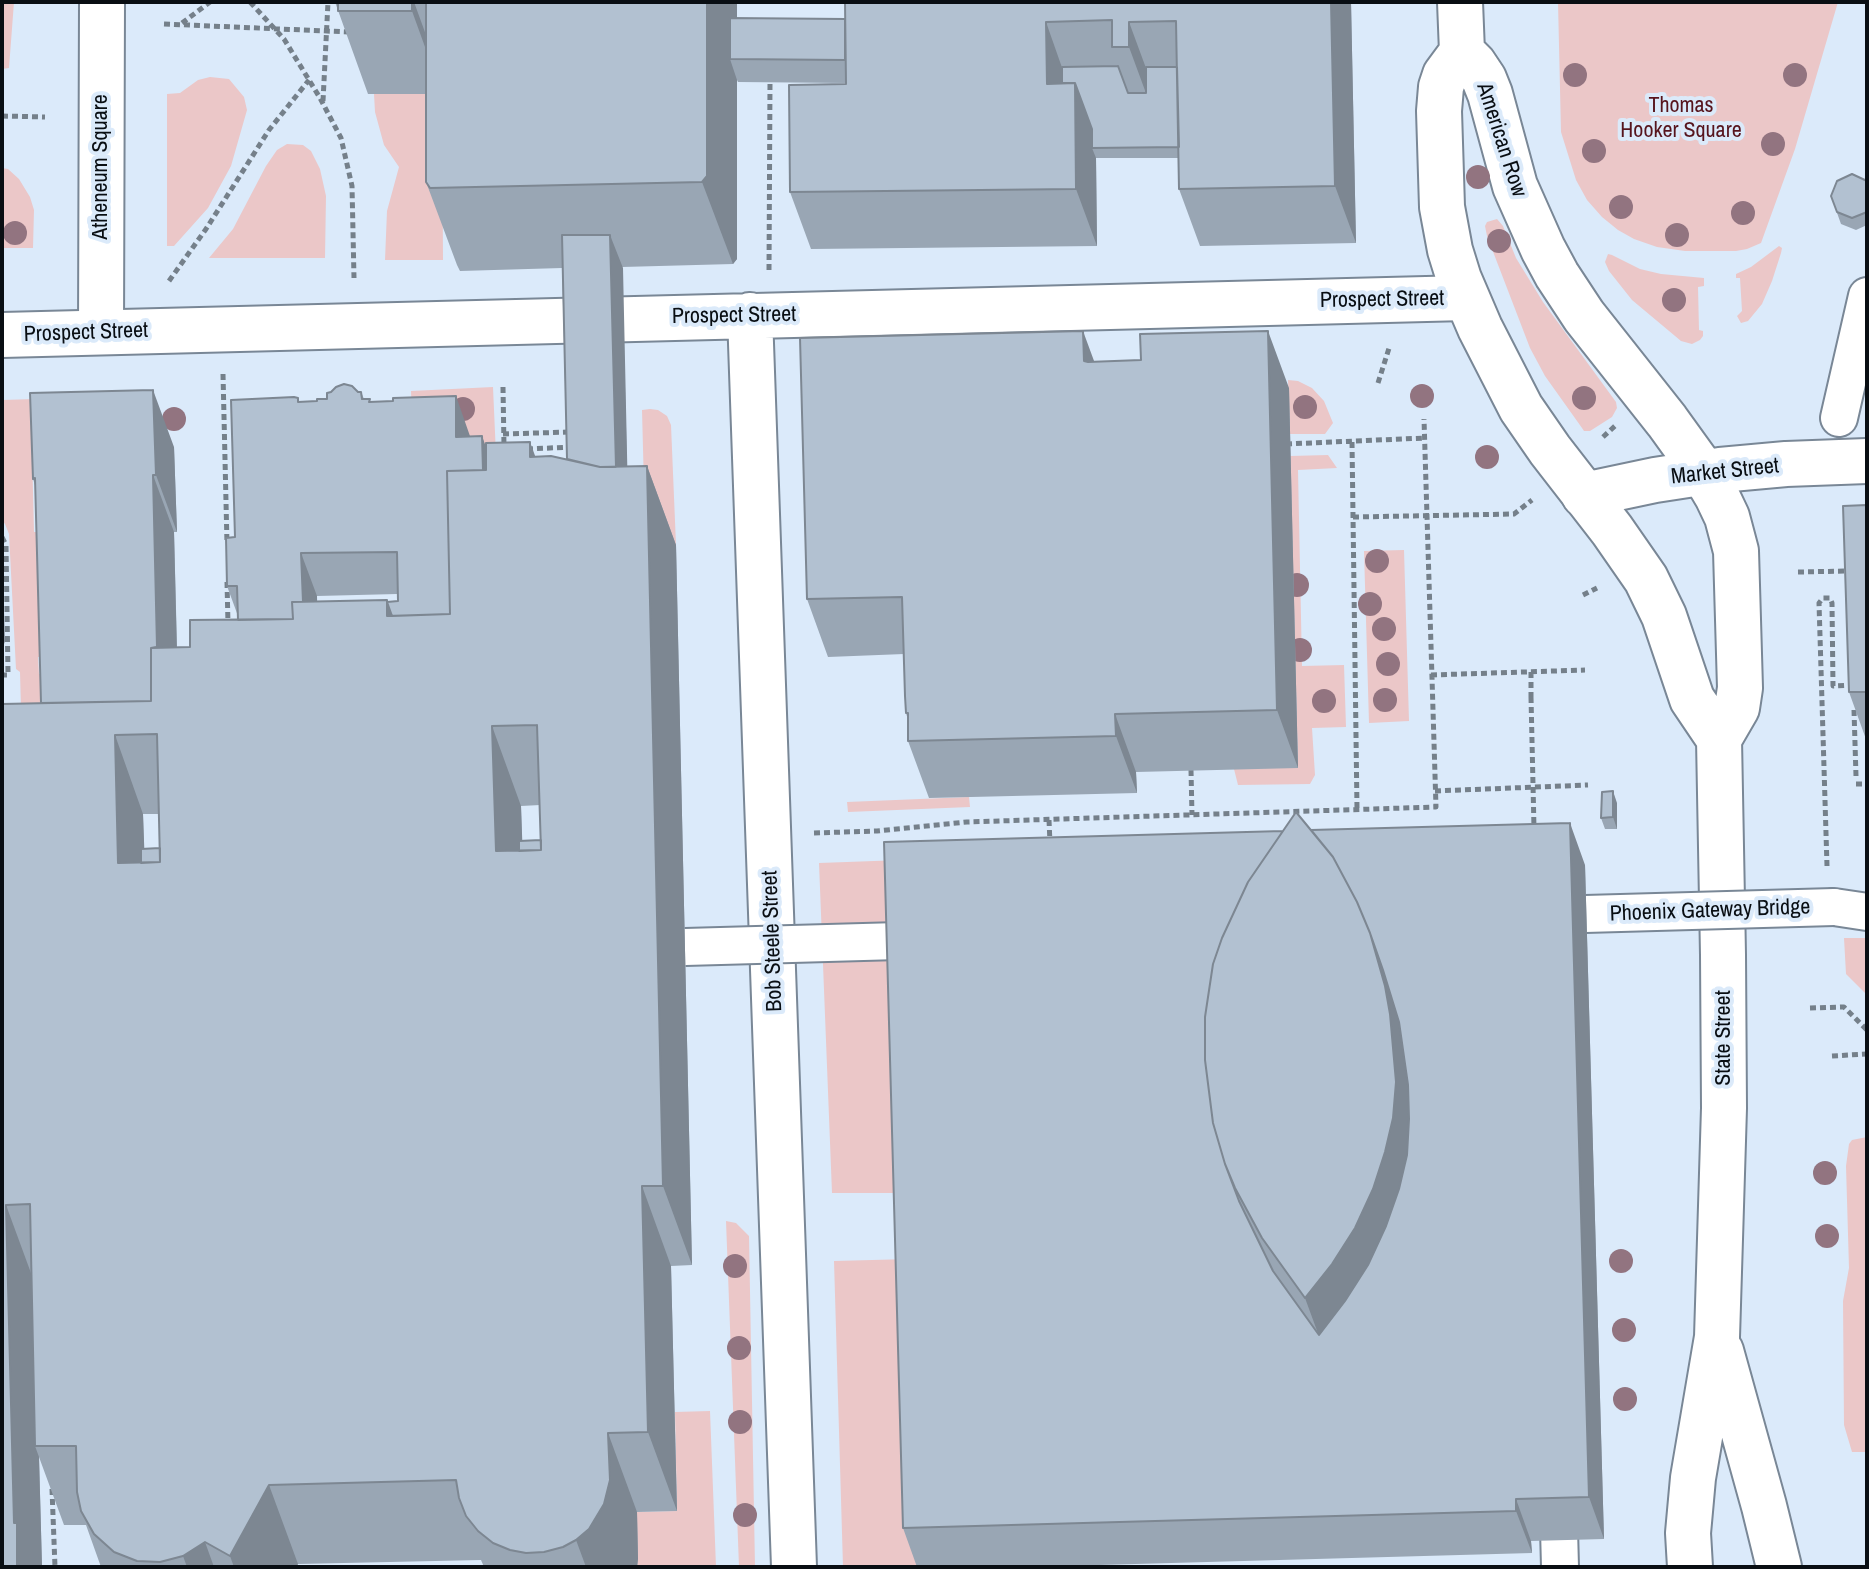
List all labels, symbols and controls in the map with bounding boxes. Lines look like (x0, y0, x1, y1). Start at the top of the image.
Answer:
street label: American Row (1470, 80, 1532, 200)
park label: Thomas Hooker Square (1620, 93, 1742, 144)
street label: Atheneum Square (88, 94, 114, 240)
street label: Prospect Street (1320, 286, 1444, 314)
street label: Prospect Street (672, 302, 796, 330)
street label: Prospect Street (23, 318, 149, 348)
street label: Market Street (1670, 453, 1780, 491)
street label: Bob Steele Street (757, 870, 789, 1012)
street label: Phoenix Gateway Bridge (1609, 894, 1811, 928)
street label: State Street (1711, 990, 1737, 1086)

